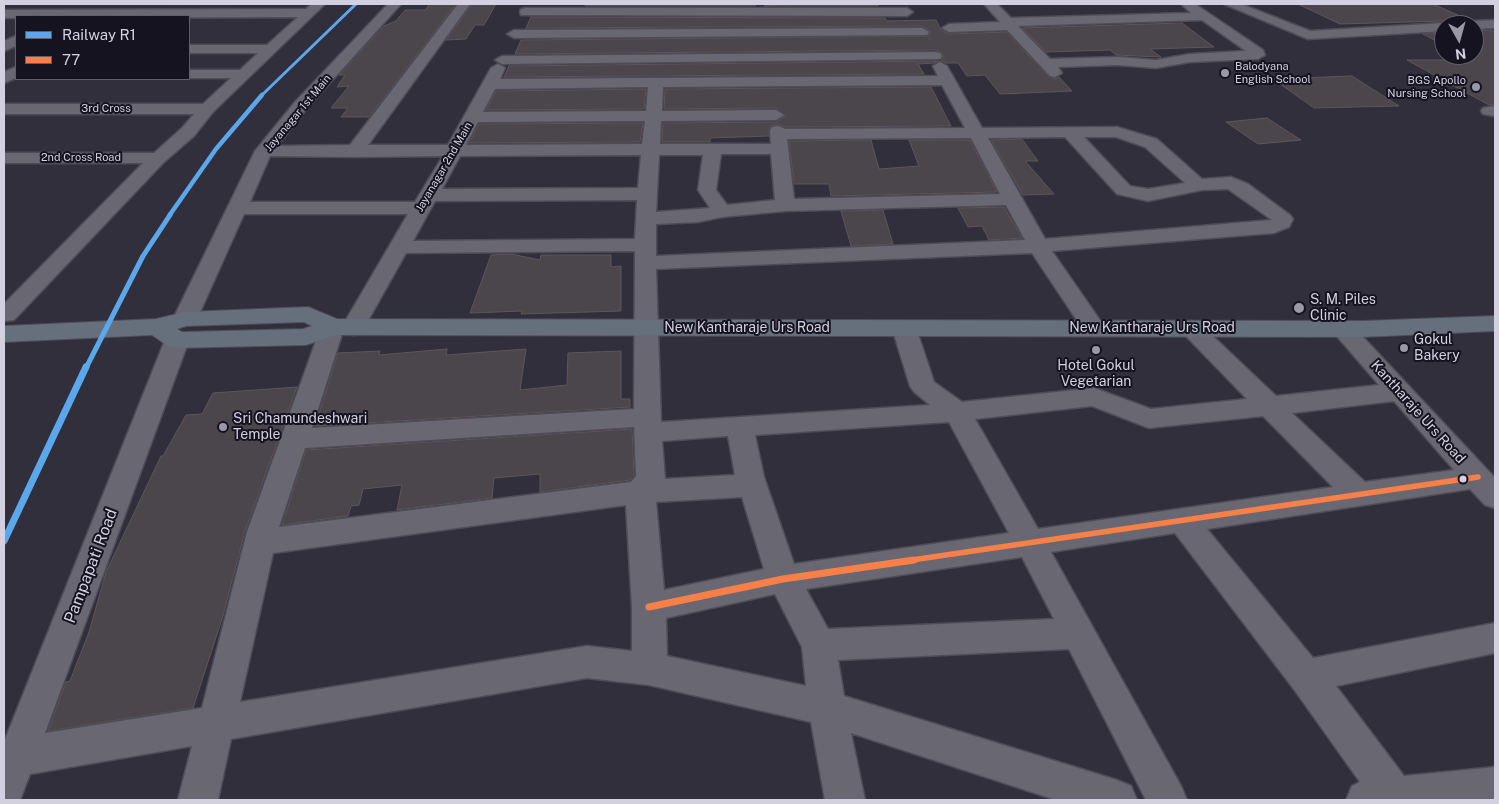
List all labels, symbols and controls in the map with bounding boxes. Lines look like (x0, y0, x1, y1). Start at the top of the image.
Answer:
legend (15, 15, 190, 80)
north arrow (1434, 15, 1484, 65)
text: Railway R1 (62, 26, 136, 43)
text: N (1454, 45, 1467, 63)
text: 77 (62, 51, 80, 68)
place label: Balodyana English School (1235, 60, 1311, 86)
marker: Balodyana English School (1219, 67, 1231, 79)
street label: Jayanagar 1st Main (262, 72, 334, 154)
place label: BGS Apollo Nursing School (1387, 74, 1466, 100)
marker: BGS Apollo Nursing School (1470, 81, 1482, 93)
street label: 3rd Cross (81, 102, 131, 116)
street label: Jayanagar 2nd Main (413, 120, 475, 214)
street label: 2nd Cross Road (41, 151, 121, 165)
place label: S. M. Piles Clinic (1310, 292, 1376, 324)
marker: S. M. Piles Clinic (1292, 301, 1306, 315)
street label: New Kantharaje Urs Road (664, 320, 830, 336)
street label: New Kantharaje Urs Road (1069, 320, 1235, 336)
place label: Gokul Bakery (1414, 332, 1460, 364)
marker: Gokul Bakery (1398, 342, 1410, 354)
marker: Hotel Gokul Vegetarian (1090, 344, 1102, 356)
street label: Kantharaje Urs Road (1367, 357, 1469, 467)
place label: Hotel Gokul Vegetarian (1057, 358, 1135, 391)
place label: Sri Chamundeshwari Temple (233, 411, 367, 444)
marker: Sri Chamundeshwari Temple (217, 421, 229, 433)
unlabelled marker (1458, 474, 1468, 484)
street label: Pampapati Road (60, 506, 122, 626)

